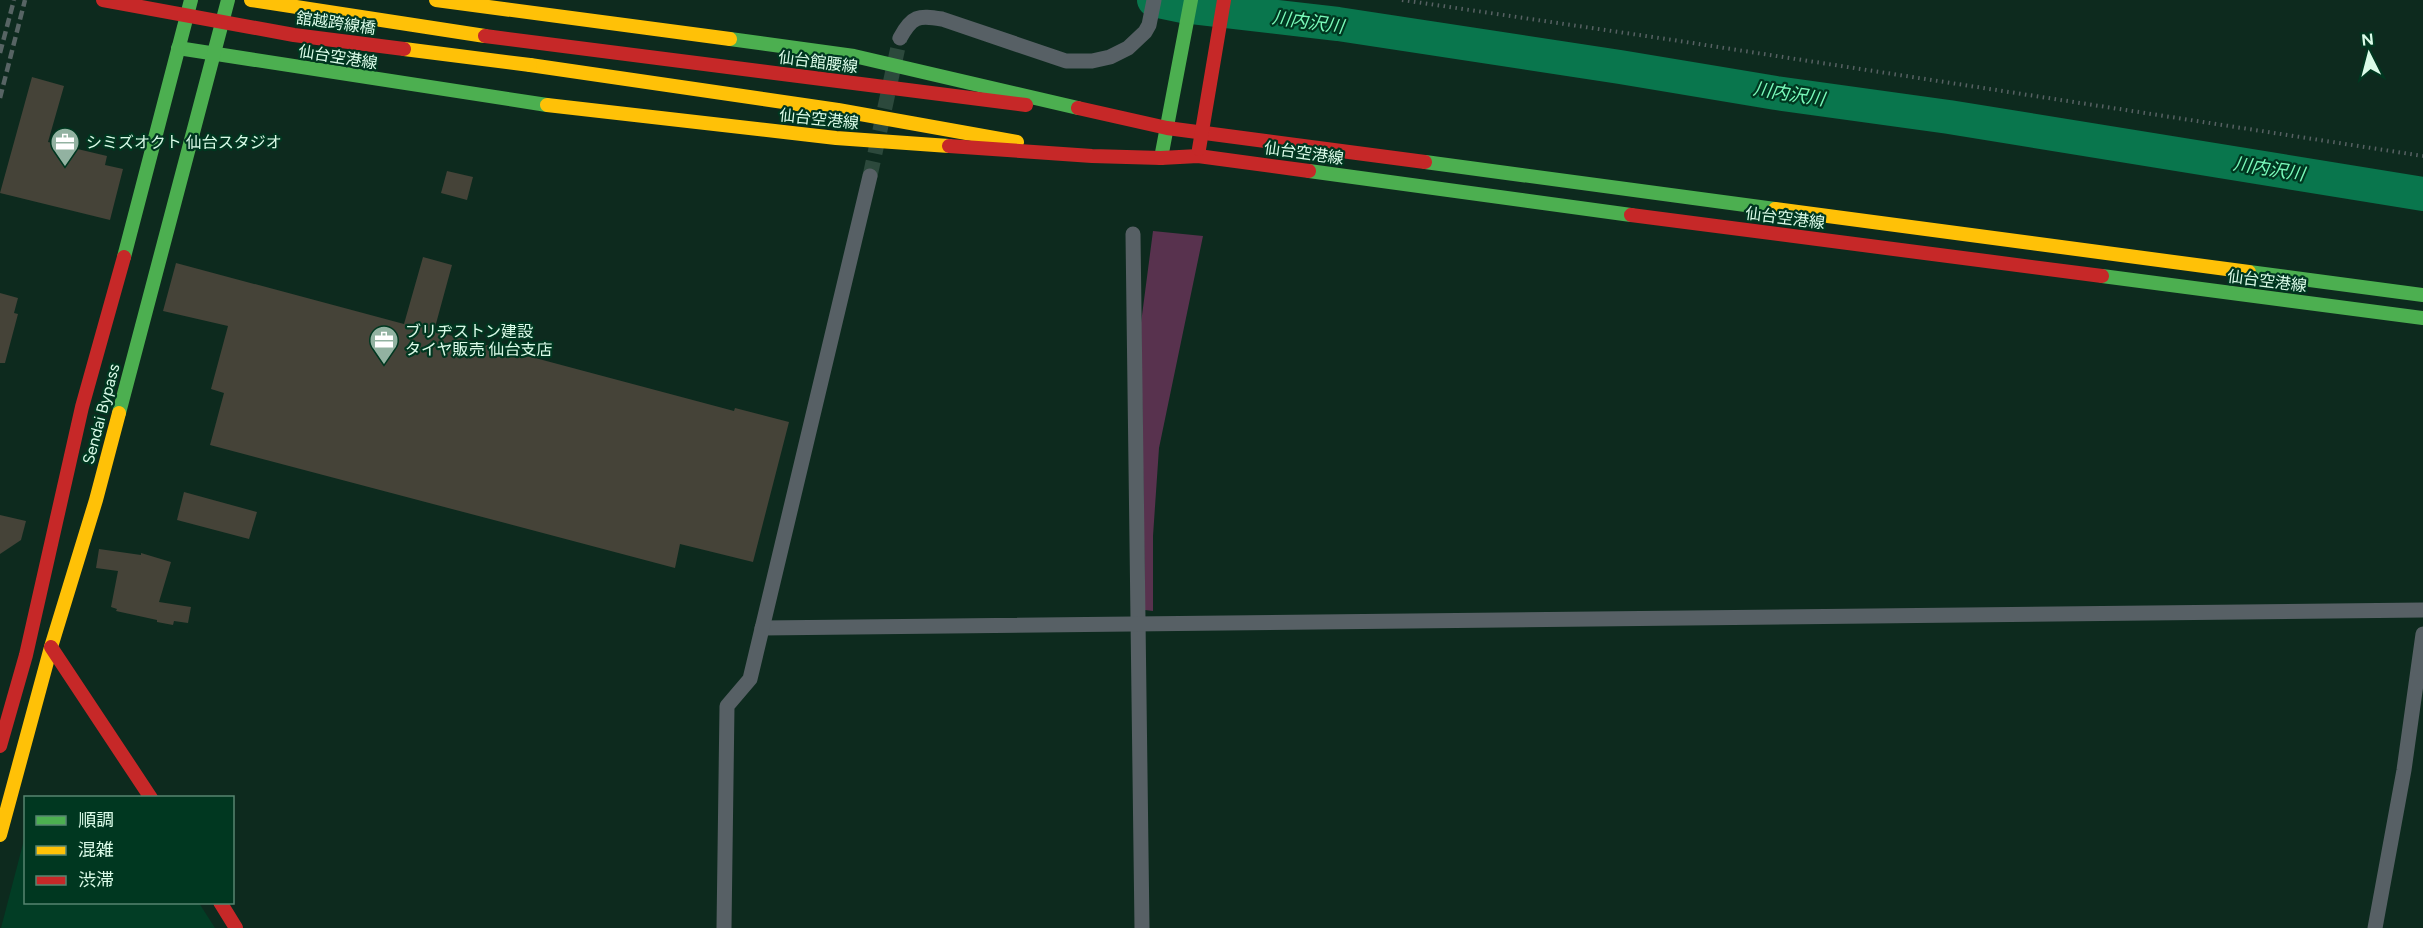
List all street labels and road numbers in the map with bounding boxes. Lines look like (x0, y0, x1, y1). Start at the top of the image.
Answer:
street label: 舘越跨線橋 (295, 8, 377, 38)
street label: 仙台空港線 (297, 41, 379, 73)
street label: 仙台館腰線 (777, 48, 859, 76)
street label: 仙台空港線 (778, 105, 860, 133)
street label: 仙台空港線 (1263, 138, 1345, 168)
street label: 仙台空港線 (1744, 204, 1826, 232)
street label: 仙台空港線 (2226, 267, 2308, 295)
street label: Sendai Bypass (78, 362, 124, 466)

